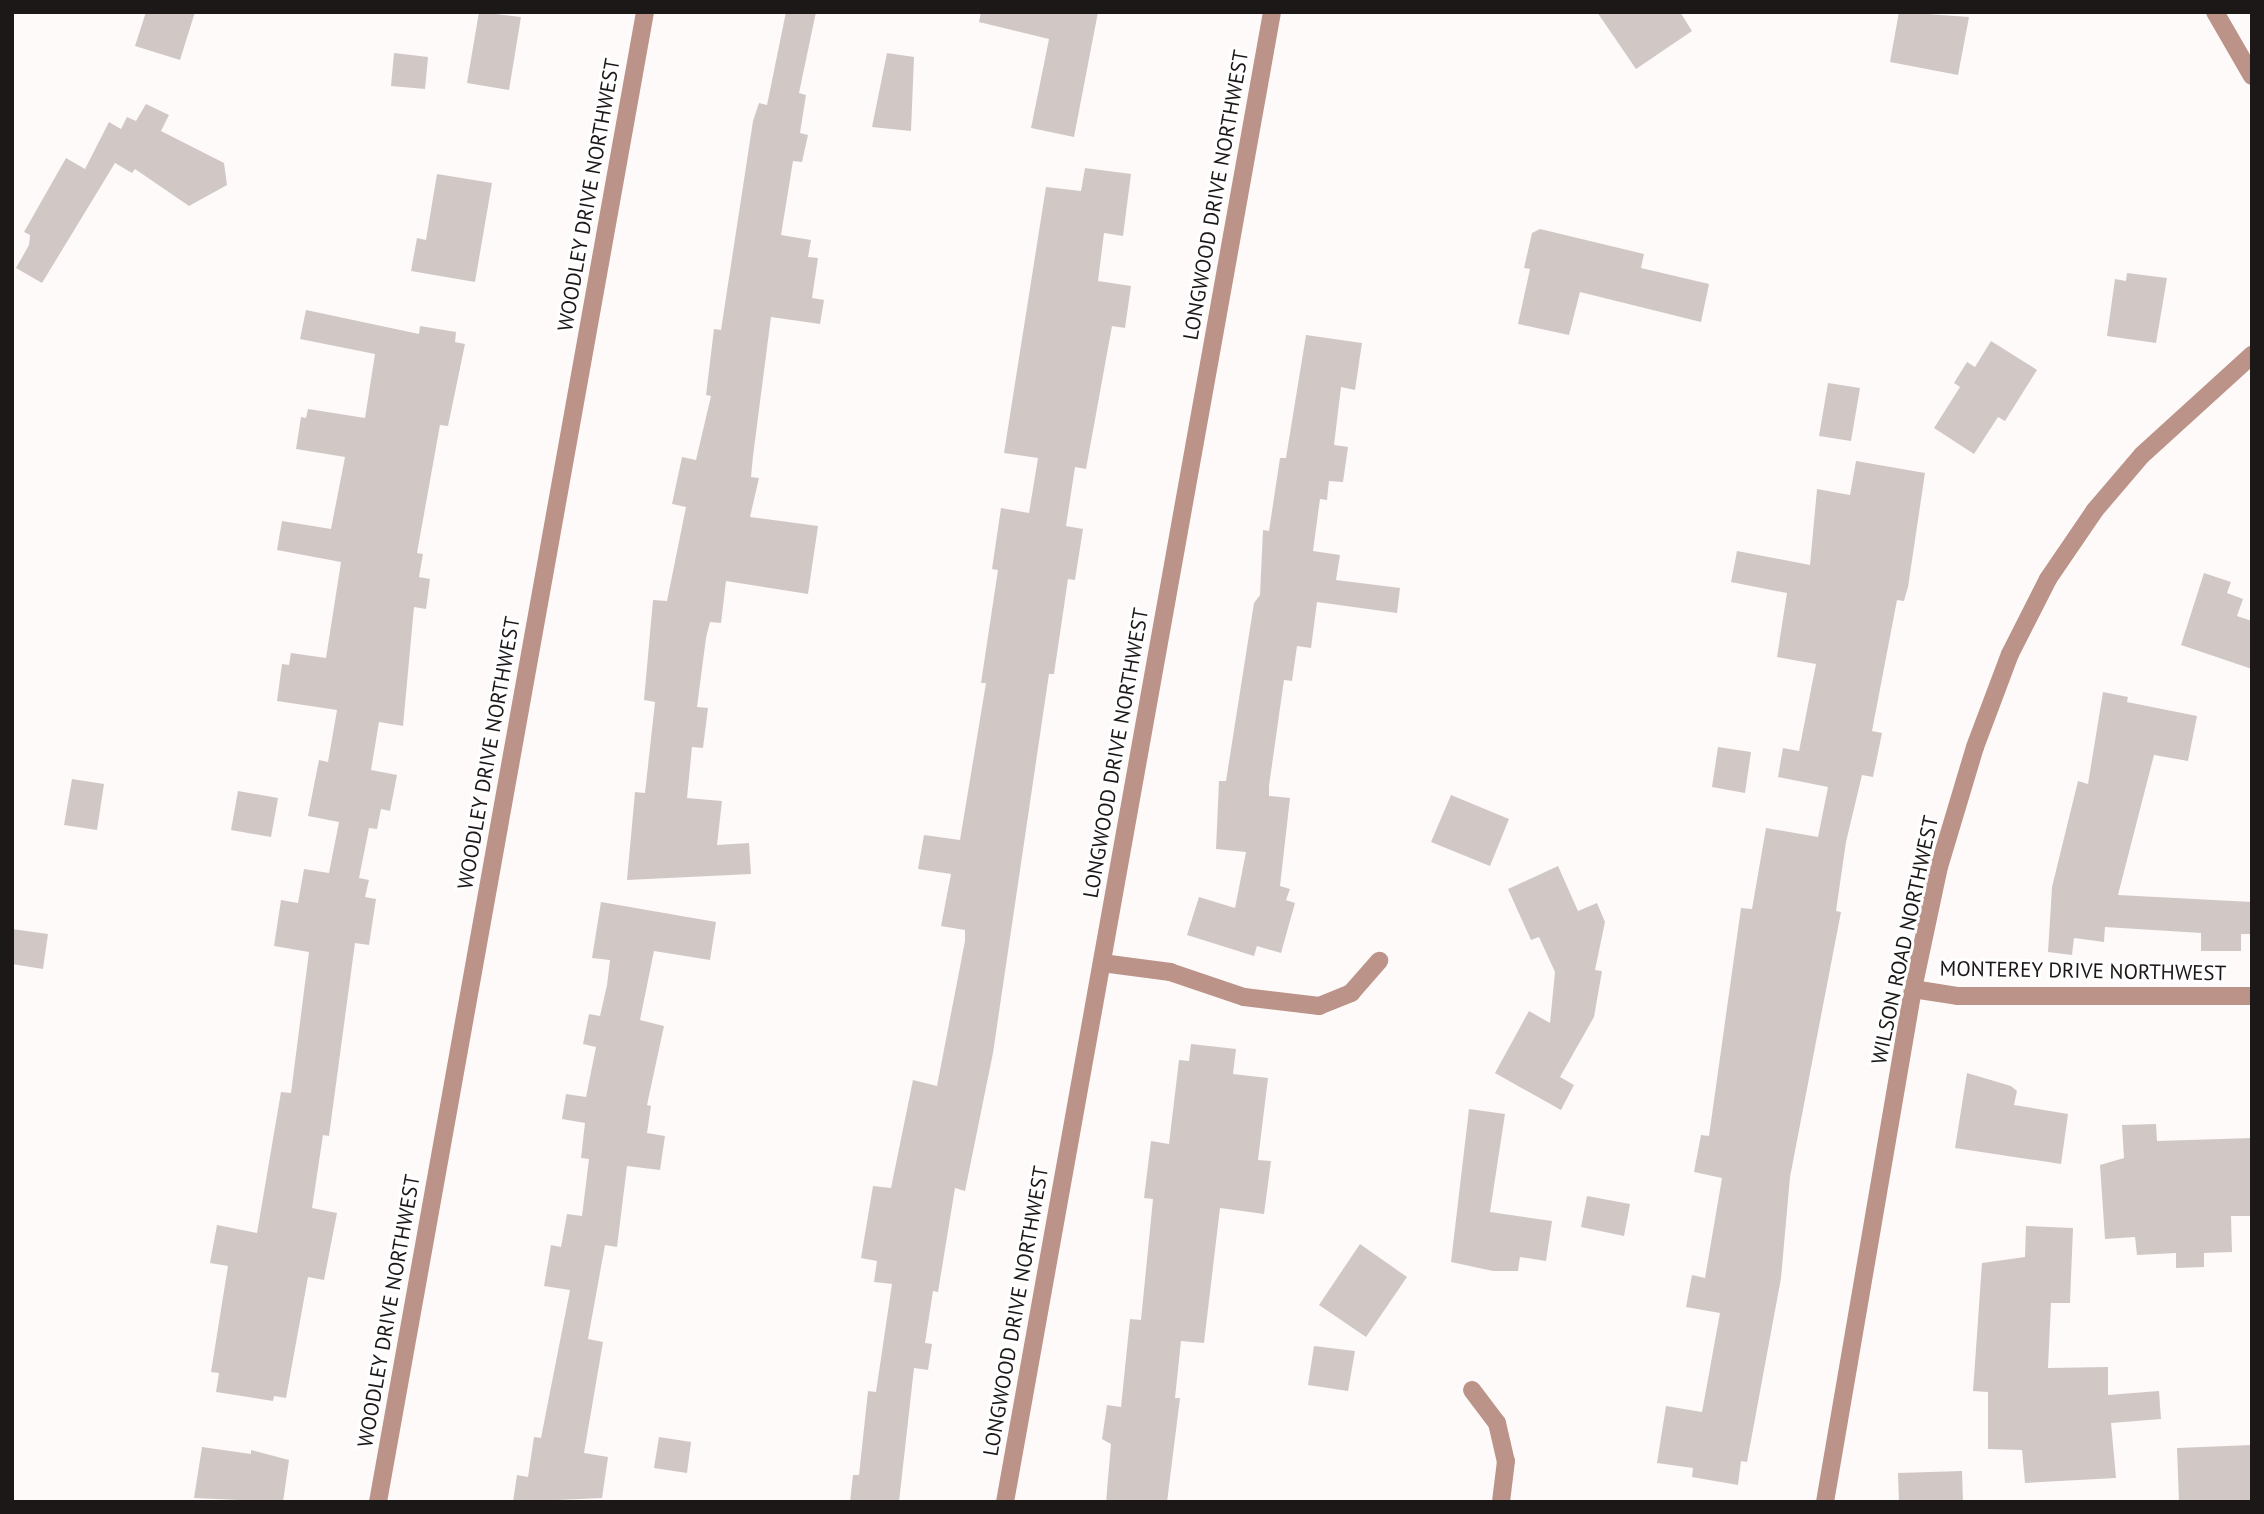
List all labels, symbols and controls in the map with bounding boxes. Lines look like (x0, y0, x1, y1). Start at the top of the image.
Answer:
street label: LONGWOOD DRIVE NORTHWEST (1178, 48, 1254, 342)
street label: WOODLEY DRIVE NORTHWEST (553, 56, 625, 334)
street label: LONGWOOD DRIVE NORTHWEST (1078, 606, 1154, 900)
street label: WOODLEY DRIVE NORTHWEST (453, 614, 525, 892)
street label: WILSON ROAD NORTHWEST (1866, 813, 1944, 1067)
street label: MONTEREY DRIVE NORTHWEST (1939, 956, 2227, 986)
street label: LONGWOOD DRIVE NORTHWEST (978, 1164, 1054, 1458)
street label: WOODLEY DRIVE NORTHWEST (353, 1172, 425, 1450)

